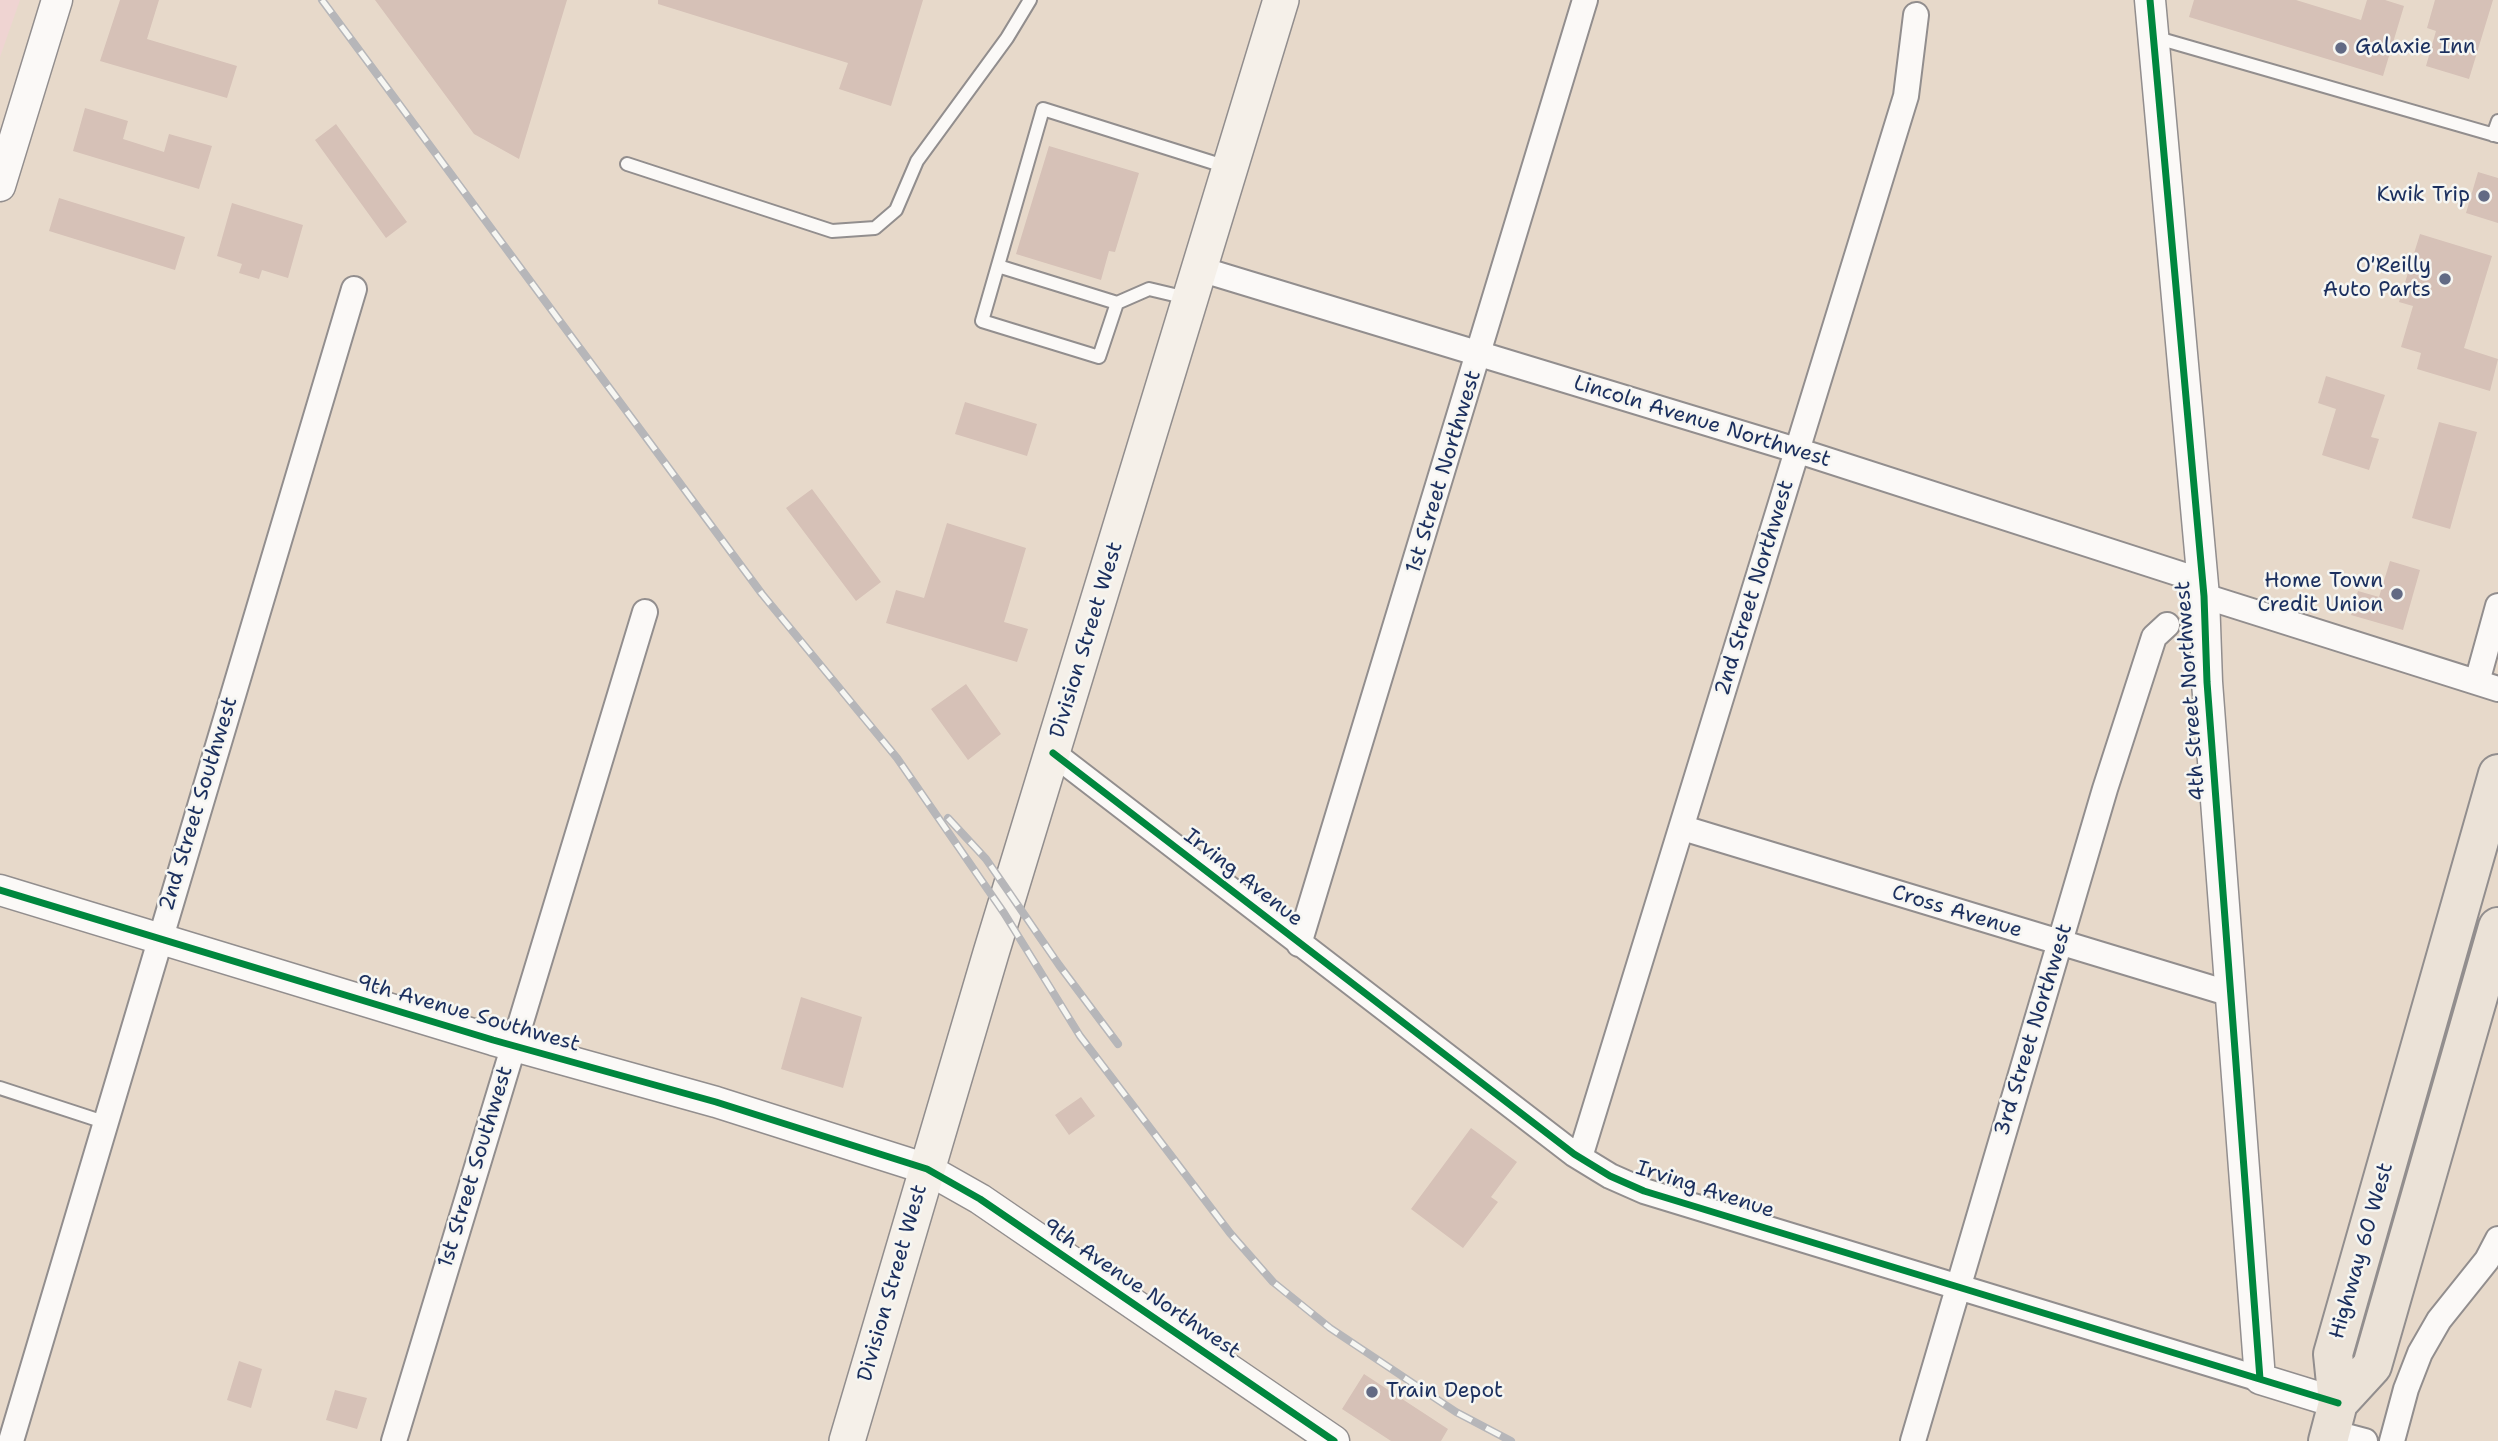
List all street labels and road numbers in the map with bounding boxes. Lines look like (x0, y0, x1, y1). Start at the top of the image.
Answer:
street label: 1st Street Northwest (1401, 367, 1487, 577)
street label: Lincoln Avenue Northwest (1570, 371, 1834, 473)
street label: 2nd Street Northwest (1710, 477, 1800, 699)
street label: Division Street West (1045, 539, 1129, 741)
street label: 4th Street Northwest (2171, 580, 2211, 802)
street label: 2nd Street Southwest (154, 694, 244, 914)
street label: Irving Avenue (1178, 824, 1308, 932)
street label: Cross Avenue (1889, 880, 2025, 944)
street label: 3rd Street Northwest (1990, 921, 2078, 1139)
street label: 9th Avenue Southwest (353, 970, 583, 1058)
street label: 1st Street Southwest (433, 1063, 519, 1271)
street label: Irving Avenue (1633, 1156, 1777, 1224)
street label: Highway 60 West (2325, 1160, 2399, 1342)
street label: Division Street West (853, 1182, 933, 1384)
street label: 9th Avenue Northwest (1038, 1214, 1244, 1364)

